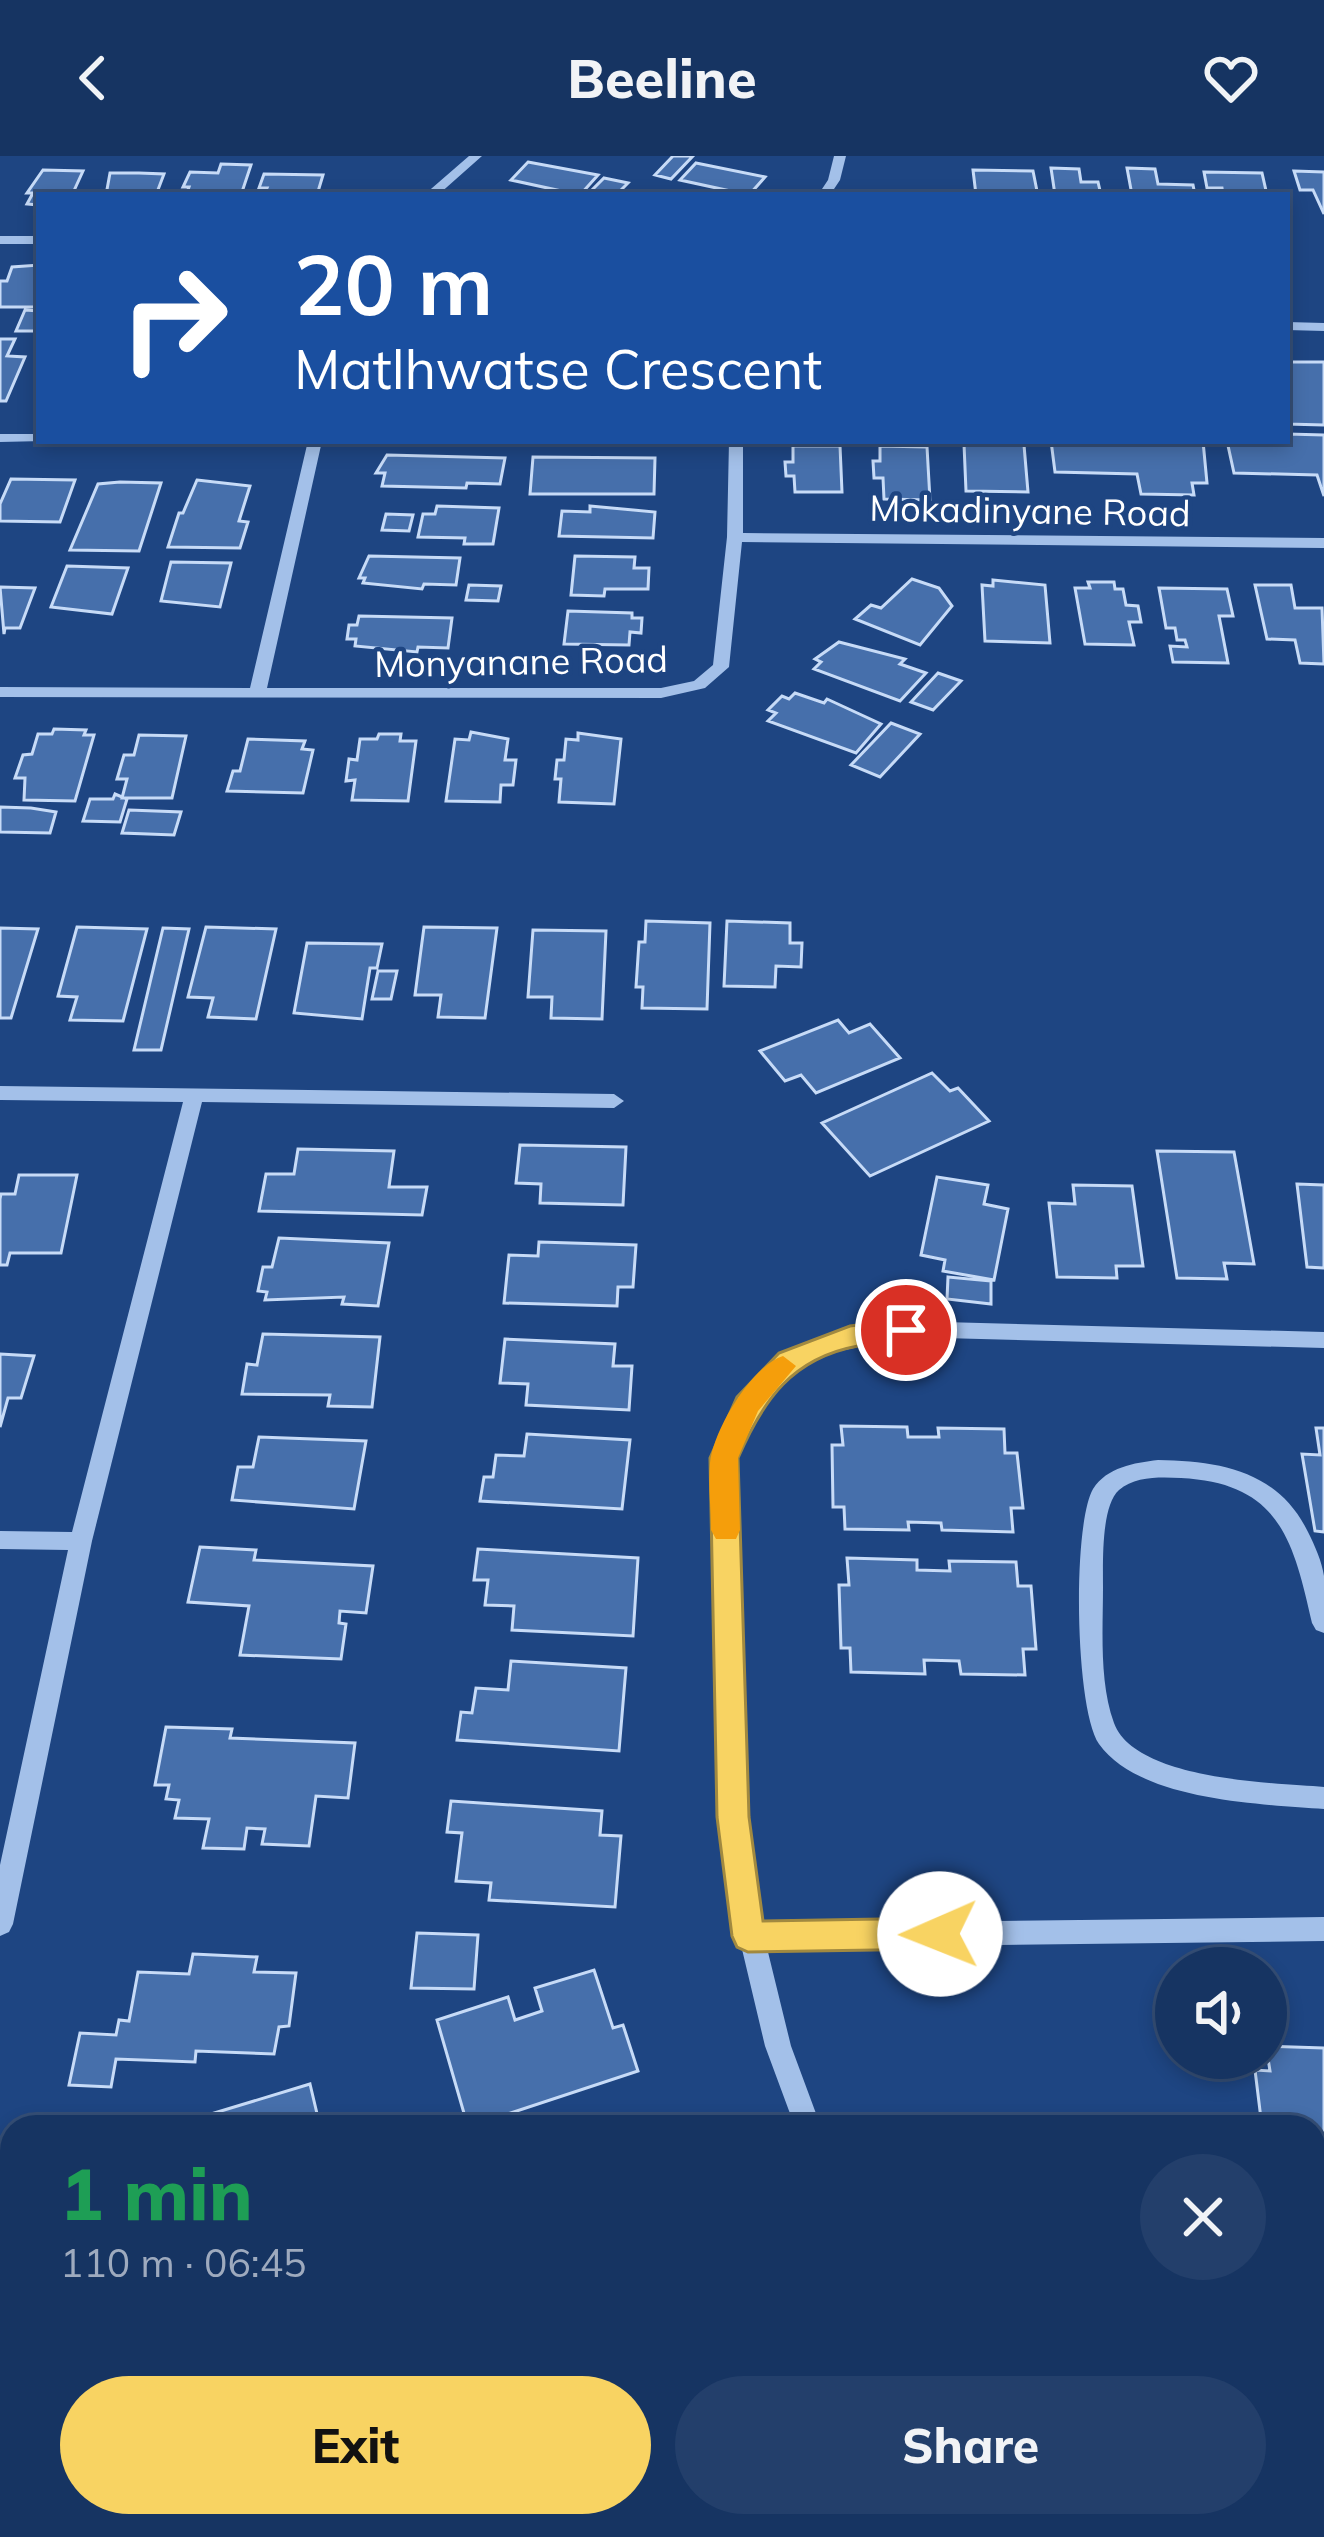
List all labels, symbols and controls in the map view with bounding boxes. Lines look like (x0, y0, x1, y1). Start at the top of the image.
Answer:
text: Beeline (567, 44, 757, 112)
icon: back (60, 45, 126, 111)
icon: heart (1198, 45, 1264, 111)
text: 20 m (294, 231, 493, 336)
icon: right (96, 240, 252, 396)
text: Matlhwatse Crescent (294, 335, 822, 403)
street label: Mokadinyane Road (869, 485, 1191, 535)
street label: Monyanane Road (374, 636, 668, 686)
pin (855, 1279, 957, 1381)
icon: arrive (873, 1297, 939, 1363)
position arrow (877, 1871, 1003, 1997)
map controls (1155, 1947, 1287, 2079)
button: sound (1155, 1947, 1287, 2079)
text: 1 min (60, 2148, 253, 2238)
button: close (1140, 2154, 1266, 2280)
text: 110 m · 06:45 (60, 2238, 306, 2287)
button: Exit (60, 2376, 651, 2514)
button: Share (675, 2376, 1266, 2514)

